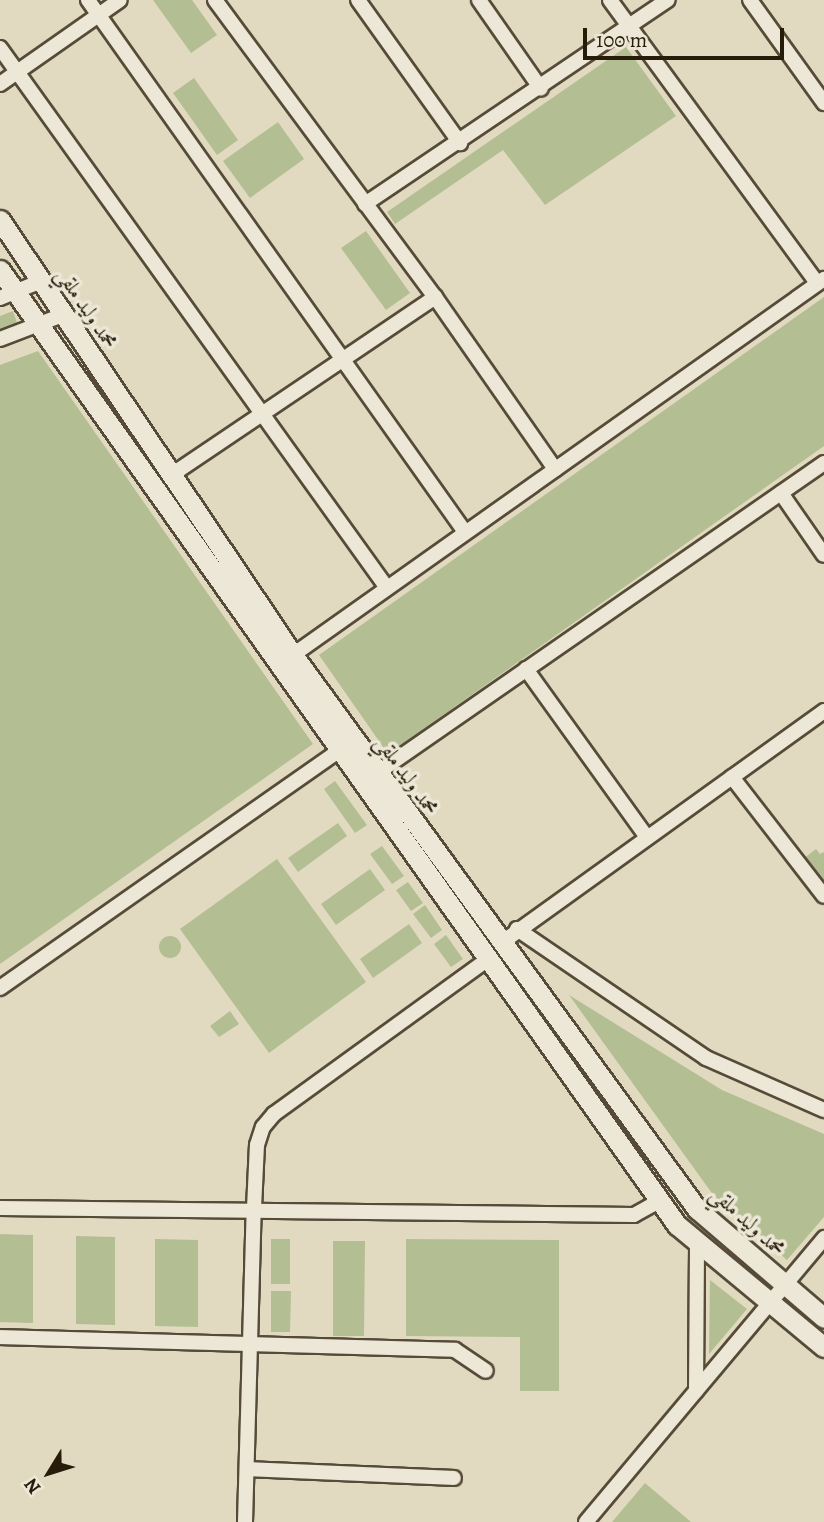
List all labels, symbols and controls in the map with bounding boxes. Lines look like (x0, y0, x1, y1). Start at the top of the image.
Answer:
scale bar (586, 14, 787, 58)
text: 100 m (596, 26, 647, 54)
street label: محمد وليد ملقي (51, 263, 123, 353)
street label: محمد وليد ملقي (370, 730, 444, 820)
street label: محمد وليد ملقي (705, 1181, 791, 1261)
north arrow (14, 1438, 84, 1508)
text: N (18, 1472, 47, 1499)

